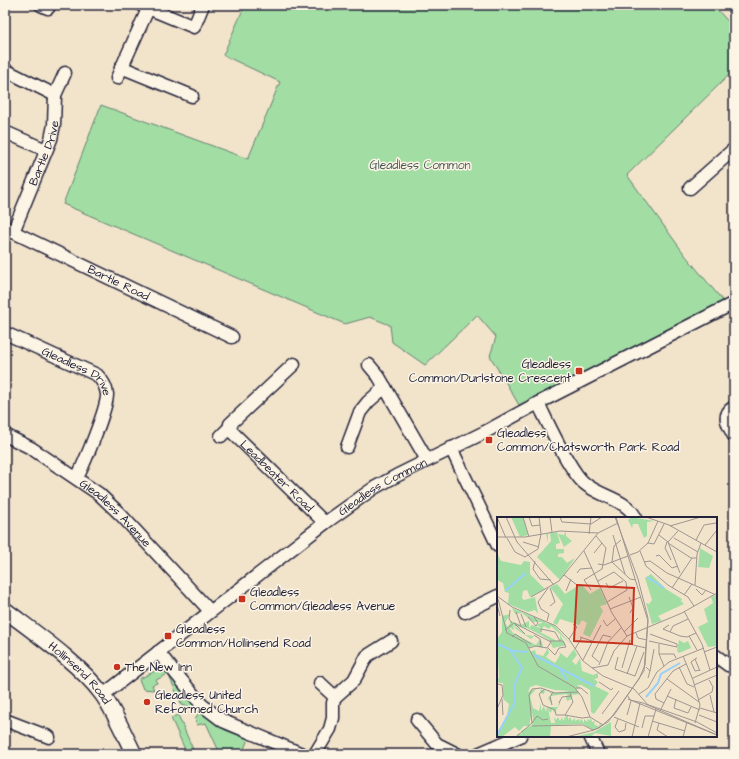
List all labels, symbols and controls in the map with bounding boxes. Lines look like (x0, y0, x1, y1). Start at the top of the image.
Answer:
street label: Bartle Drive (24, 120, 63, 188)
park label: Gleadless Common (370, 157, 470, 174)
street label: Bartle Road (85, 260, 152, 305)
street label: Gleadless Drive (39, 342, 116, 398)
place label: Gleadless Common/Durlstone Crescent (409, 356, 571, 387)
marker: Gleadless Common/Durlstone Crescent (574, 366, 584, 376)
place label: Gleadless Common/Chatsworth Park Road (497, 425, 679, 456)
marker: Gleadless Common/Chatsworth Park Road (484, 435, 494, 445)
street label: Leadbeater Road (236, 436, 317, 516)
street label: Gleadless Common (334, 454, 430, 520)
street label: Gleadless Avenue (76, 475, 155, 551)
inset map (497, 517, 717, 737)
place label: Gleadless Common/Gleadless Avenue (250, 584, 396, 615)
marker: Gleadless Common/Gleadless Avenue (237, 594, 247, 604)
place label: Gleadless Common/Hollinsend Road (176, 621, 311, 652)
marker: Gleadless Common/Hollinsend Road (163, 631, 173, 641)
street label: Hollinsend Road (45, 638, 115, 707)
place label: The New Inn (125, 659, 192, 676)
marker: The New Inn (112, 662, 122, 672)
place label: Gleadless United Reformed Church (155, 687, 258, 718)
marker: Gleadless United Reformed Church (142, 697, 152, 707)

